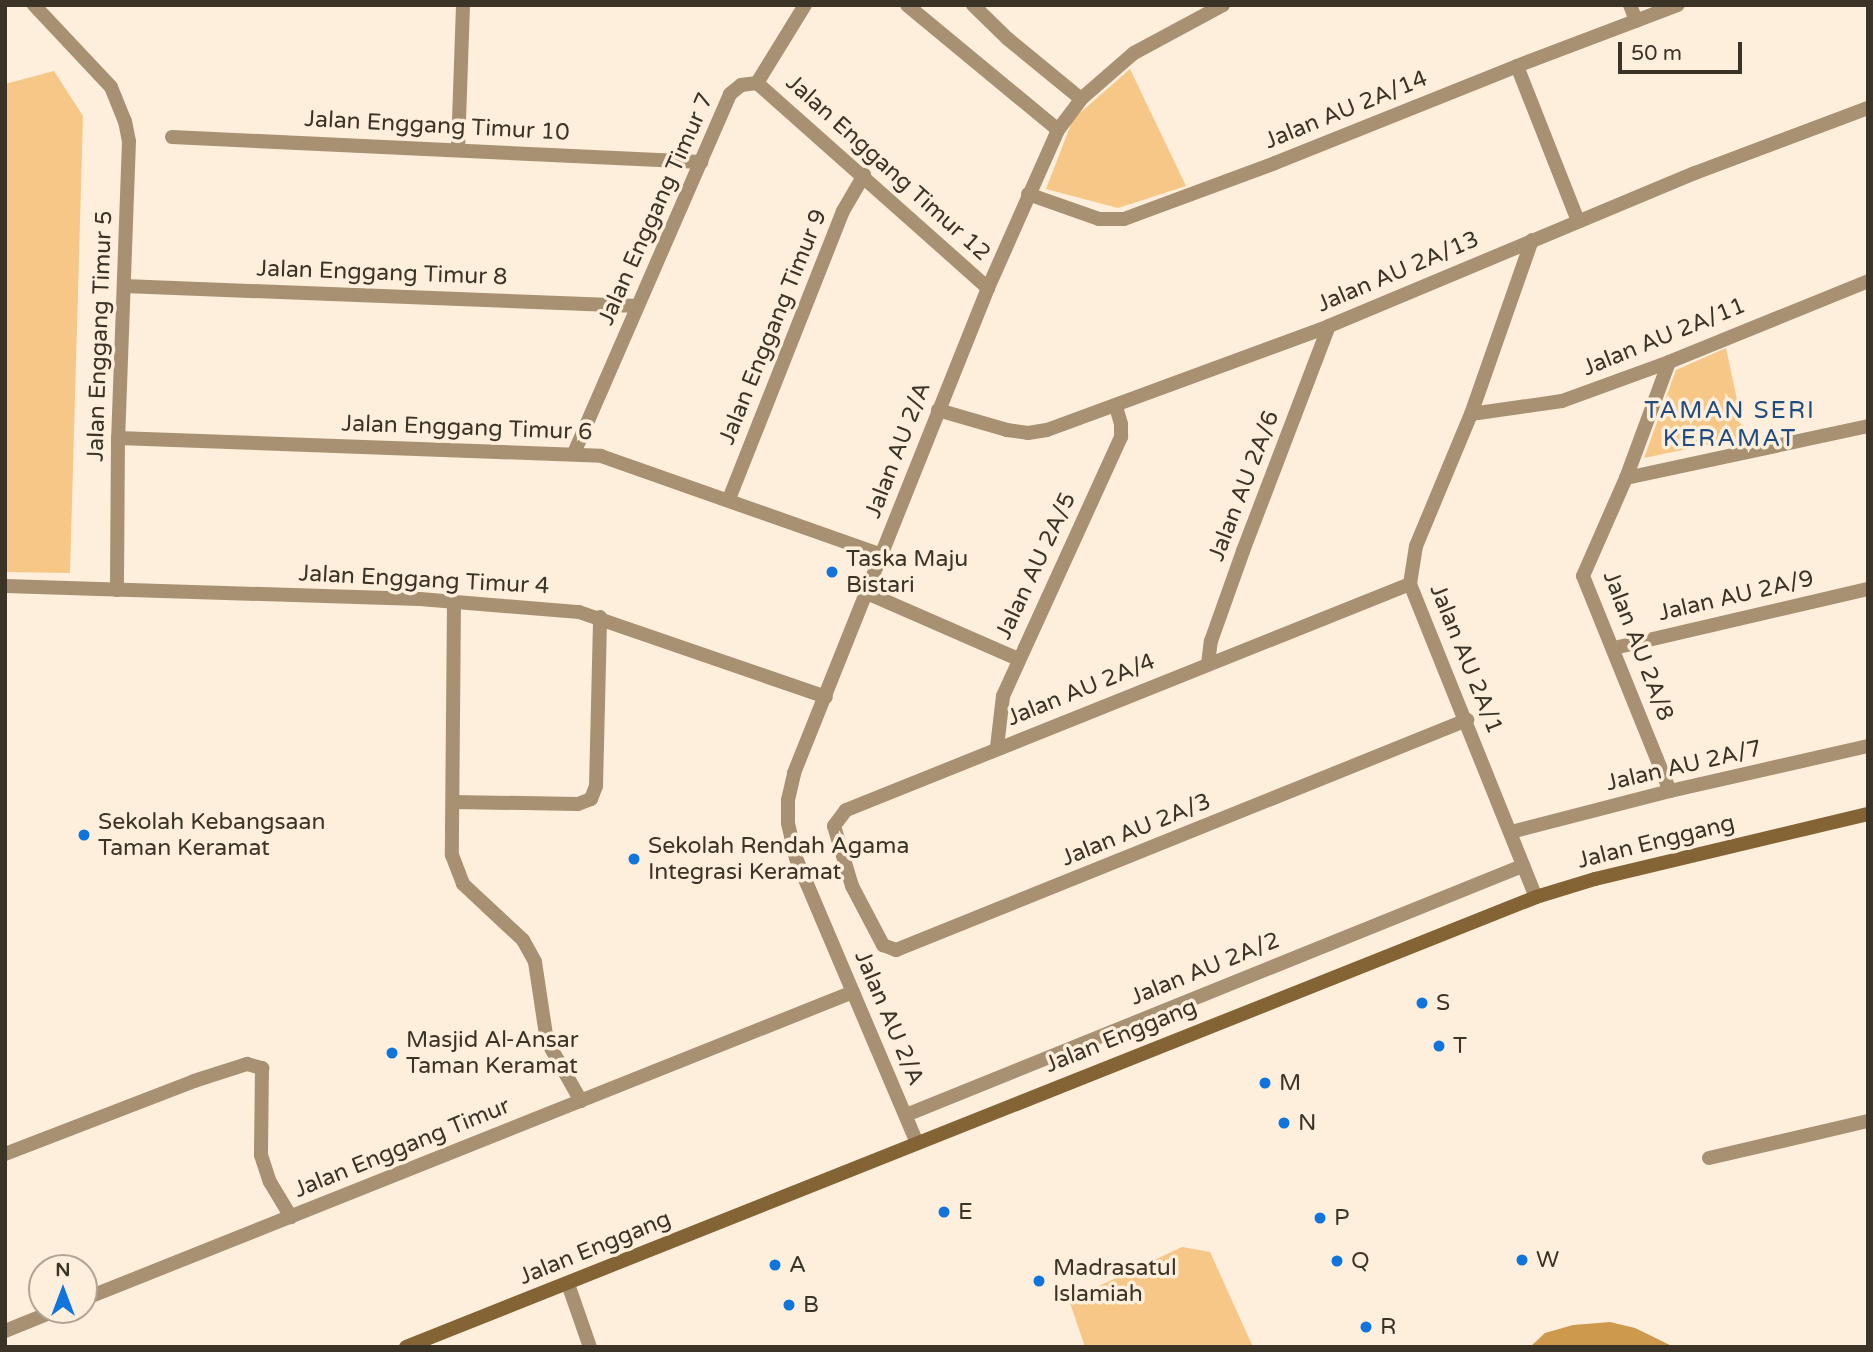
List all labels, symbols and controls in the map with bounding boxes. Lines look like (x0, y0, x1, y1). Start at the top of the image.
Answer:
scale bar (1621, 28, 1745, 72)
text: 50 m (1631, 41, 1682, 66)
street label: Jalan AU 2A/14 (1261, 65, 1431, 155)
street label: Jalan Enggang Timur 12 (780, 69, 996, 267)
street label: Jalan Enggang Timur 7 (592, 89, 720, 329)
street label: Jalan Enggang Timur 10 (304, 105, 570, 147)
street label: Jalan Enggang Timur 9 (713, 205, 833, 449)
street label: Jalan Enggang Timur 5 (82, 210, 118, 462)
street label: Jalan AU 2A/13 (1313, 225, 1483, 319)
street label: Jalan Enggang Timur 8 (256, 255, 508, 291)
street label: Jalan AU 2A/11 (1579, 292, 1749, 382)
street label: Jalan AU 2/A (859, 378, 937, 522)
district label: TAMAN SERI KERAMAT (1645, 397, 1815, 453)
street label: Jalan AU 2A/6 (1203, 407, 1285, 565)
street label: Jalan Enggang Timur 6 (341, 410, 593, 446)
street label: Jalan AU 2A/5 (990, 488, 1082, 644)
place label: Taska Maju Bistari (846, 545, 968, 599)
street label: Jalan Enggang Timur 4 (298, 560, 550, 600)
marker: Taska Maju Bistari (824, 564, 840, 580)
street label: Jalan AU 2A/9 (1656, 565, 1816, 627)
street label: Jalan AU 2A/8 (1597, 567, 1679, 725)
street label: Jalan AU 2A/1 (1423, 580, 1509, 738)
street label: Jalan AU 2A/4 (1003, 648, 1159, 732)
street label: Jalan AU 2A/7 (1603, 735, 1765, 797)
street label: Jalan AU 2A/3 (1057, 787, 1215, 873)
place label: Sekolah Kebangsaan Taman Keramat (98, 808, 325, 862)
street label: Jalan Enggang (1574, 809, 1738, 875)
marker: Sekolah Kebangsaan Taman Keramat (76, 827, 92, 843)
place label: Sekolah Rendah Agama Integrasi Keramat (648, 832, 909, 886)
marker: Sekolah Rendah Agama Integrasi Keramat (626, 851, 642, 867)
street label: Jalan AU 2A/2 (1126, 926, 1284, 1012)
street label: Jalan AU 2/A (848, 947, 930, 1089)
place label: S (1436, 989, 1450, 1017)
street label: Jalan Enggang (1041, 993, 1201, 1079)
marker: S (1414, 995, 1430, 1011)
place label: Masjid Al-Ansar Taman Keramat (406, 1026, 578, 1080)
place label: T (1453, 1032, 1467, 1060)
marker: T (1431, 1038, 1447, 1054)
marker: Masjid Al-Ansar Taman Keramat (384, 1045, 400, 1061)
place label: M (1279, 1069, 1301, 1097)
marker: M (1257, 1075, 1273, 1091)
street label: Jalan Enggang Timur (290, 1092, 514, 1204)
place label: N (1298, 1109, 1316, 1137)
marker: N (1276, 1115, 1292, 1131)
place label: E (958, 1198, 973, 1226)
marker: E (936, 1204, 952, 1220)
place label: P (1334, 1204, 1349, 1232)
street label: Jalan Enggang (515, 1205, 675, 1291)
marker: P (1312, 1210, 1328, 1226)
place label: W (1536, 1246, 1559, 1274)
place label: Q (1351, 1247, 1370, 1275)
place label: A (789, 1251, 806, 1279)
marker: W (1514, 1252, 1530, 1268)
marker: Q (1329, 1253, 1345, 1269)
north arrow (28, 1254, 98, 1324)
place label: Madrasatul Islamiah (1053, 1254, 1177, 1308)
marker: A (767, 1257, 783, 1273)
text: N (55, 1259, 71, 1281)
marker: Madrasatul Islamiah (1031, 1273, 1047, 1289)
place label: B (803, 1291, 819, 1319)
marker: B (781, 1297, 797, 1313)
place label: R (1380, 1313, 1396, 1341)
marker: R (1358, 1319, 1374, 1335)

